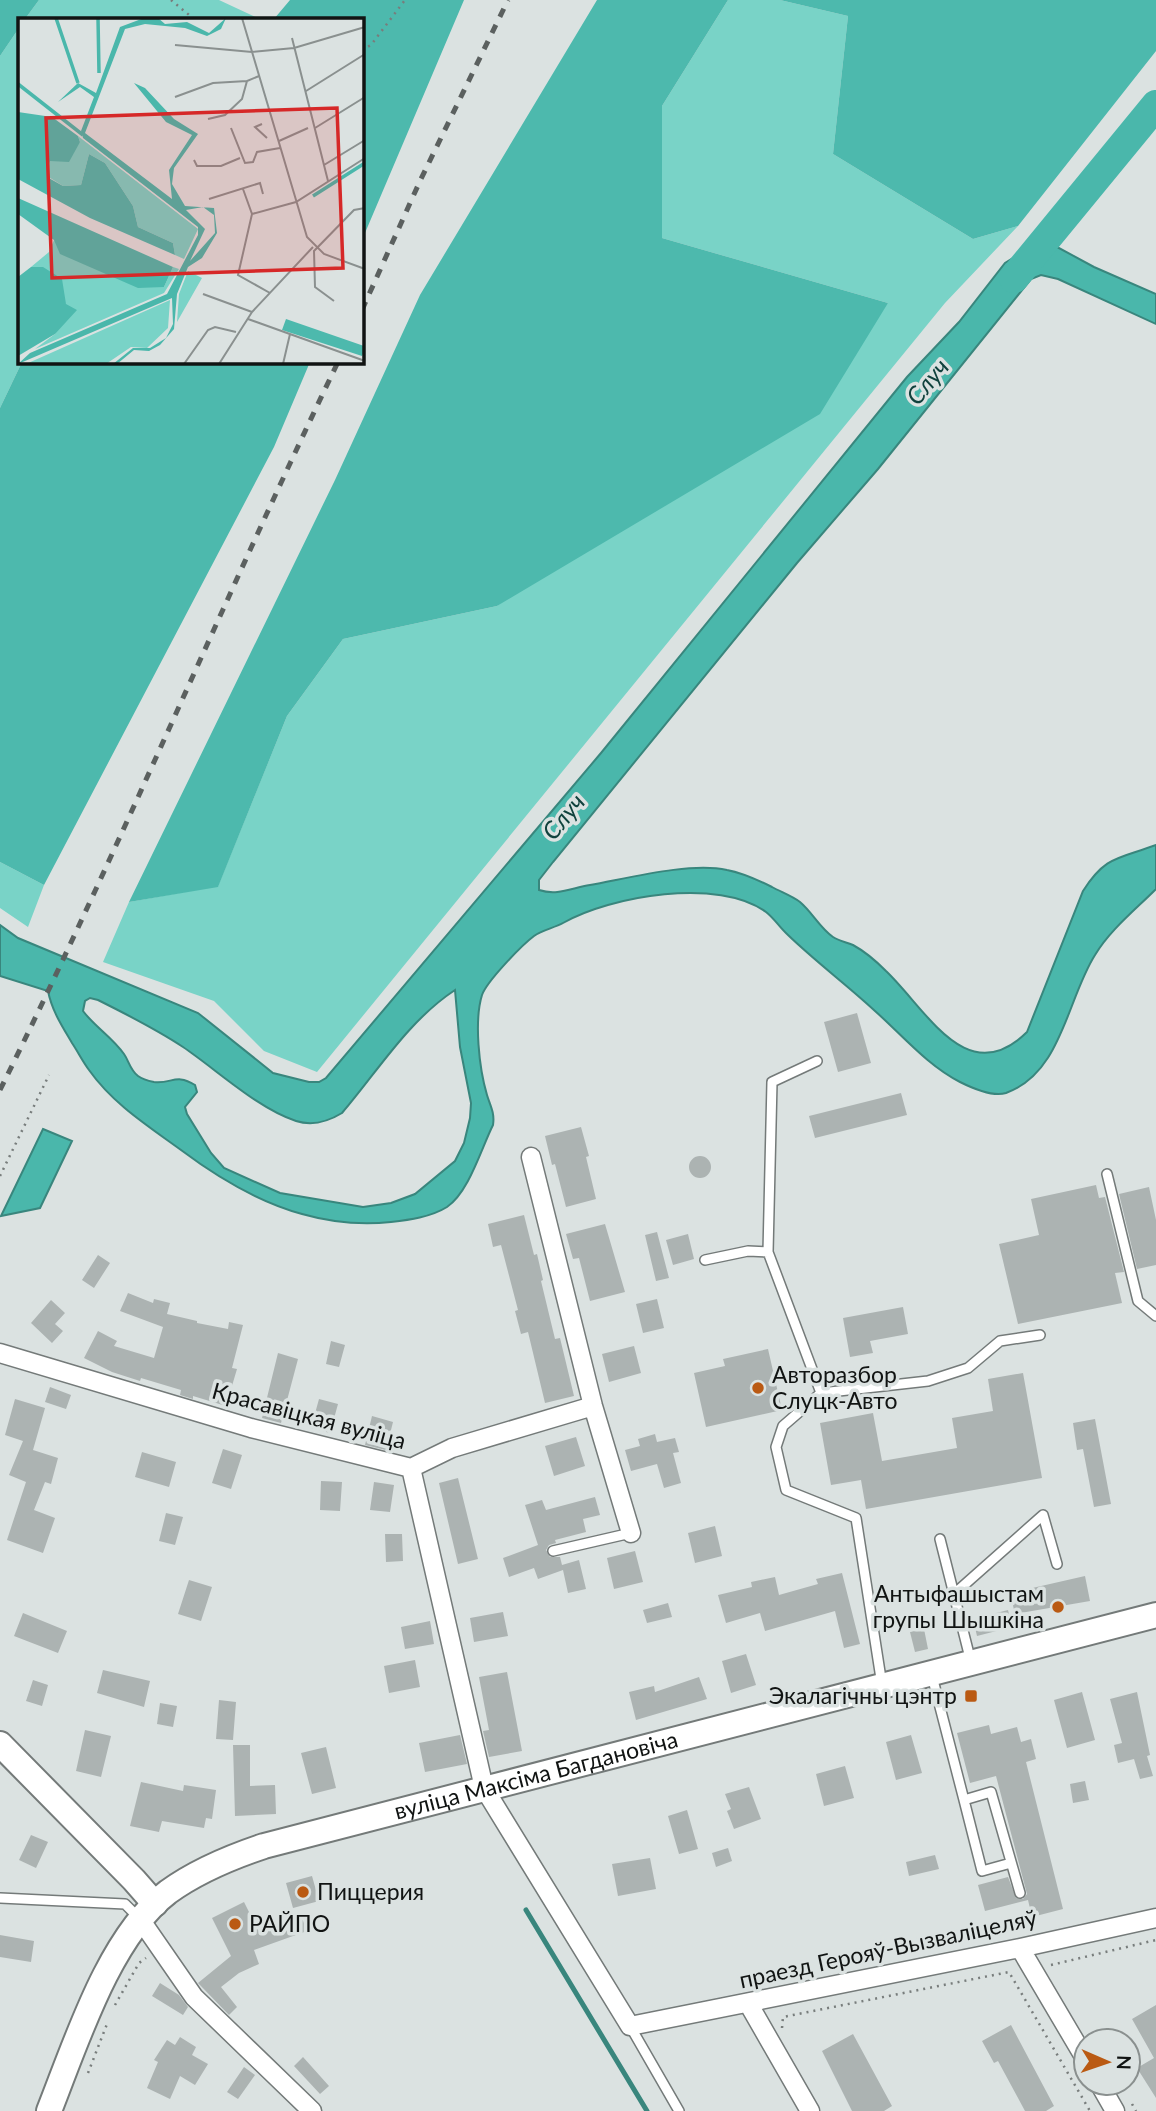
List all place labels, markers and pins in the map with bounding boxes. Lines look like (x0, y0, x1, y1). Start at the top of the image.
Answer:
place label: Авторазбор Слуцк-Авто (772, 1360, 898, 1414)
marker: Авторазбор Слуцк-Авто (750, 1380, 766, 1396)
place label: Антыфашыстам групы Шышкіна (873, 1579, 1044, 1633)
marker: Антыфашыстам групы Шышкіна (1050, 1599, 1066, 1615)
place label: Экалагічны цэнтр (769, 1681, 957, 1709)
marker: Экалагічны цэнтр (963, 1688, 979, 1704)
place label: Пиццерия (317, 1877, 424, 1905)
marker: Пиццерия (295, 1884, 311, 1900)
place label: РАЙПО (249, 1909, 330, 1937)
marker: РАЙПО (227, 1916, 243, 1932)

